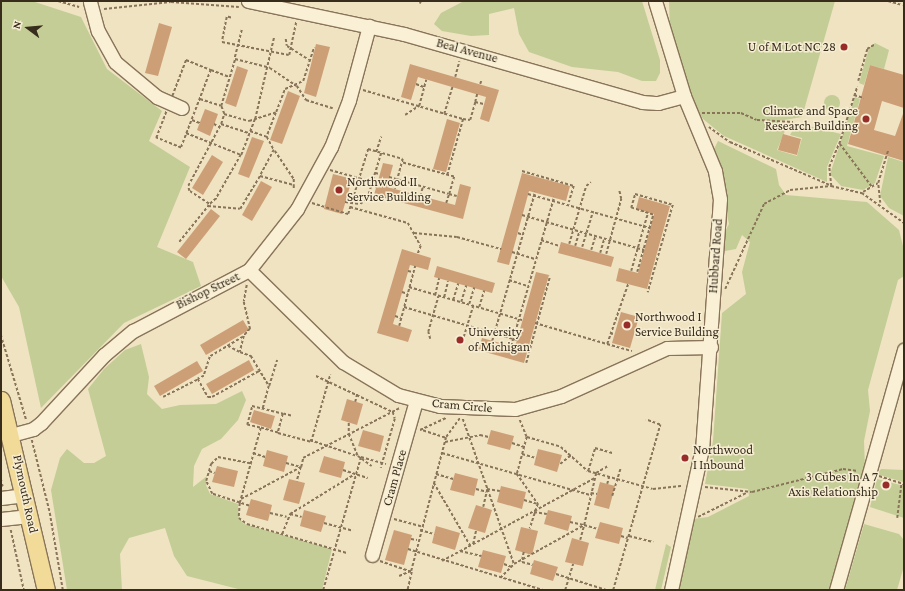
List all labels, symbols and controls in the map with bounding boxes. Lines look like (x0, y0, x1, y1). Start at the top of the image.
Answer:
north arrow (8, 8, 48, 48)
text: N (10, 19, 23, 30)
street label: Beal Avenue (435, 35, 499, 67)
place label: U of M Lot NC 28 (748, 39, 836, 55)
marker: U of M Lot NC 28 (839, 42, 849, 52)
place label: Climate and Space Research Building (762, 104, 858, 135)
marker: Climate and Space Research Building (861, 114, 871, 124)
place label: Northwood II Service Building (347, 175, 431, 206)
marker: Northwood II Service Building (334, 185, 344, 195)
street label: Hubbard Road (706, 218, 726, 294)
street label: Bishop Street (174, 269, 242, 313)
place label: Northwood I Service Building (635, 310, 719, 341)
marker: Northwood I Service Building (622, 320, 632, 330)
place label: University of Michigan (468, 325, 530, 356)
marker: University of Michigan (455, 335, 465, 345)
street label: Cram Circle (431, 396, 493, 416)
place label: Northwood I Inbound (693, 443, 753, 474)
street label: Cram Place (380, 448, 410, 508)
street label: Plymouth Road (9, 453, 41, 535)
marker: Northwood I Inbound (680, 453, 690, 463)
place label: 3 Cubes In A 7 Axis Relationship (788, 470, 878, 501)
marker: 3 Cubes In A 7 Axis Relationship (881, 480, 891, 490)

